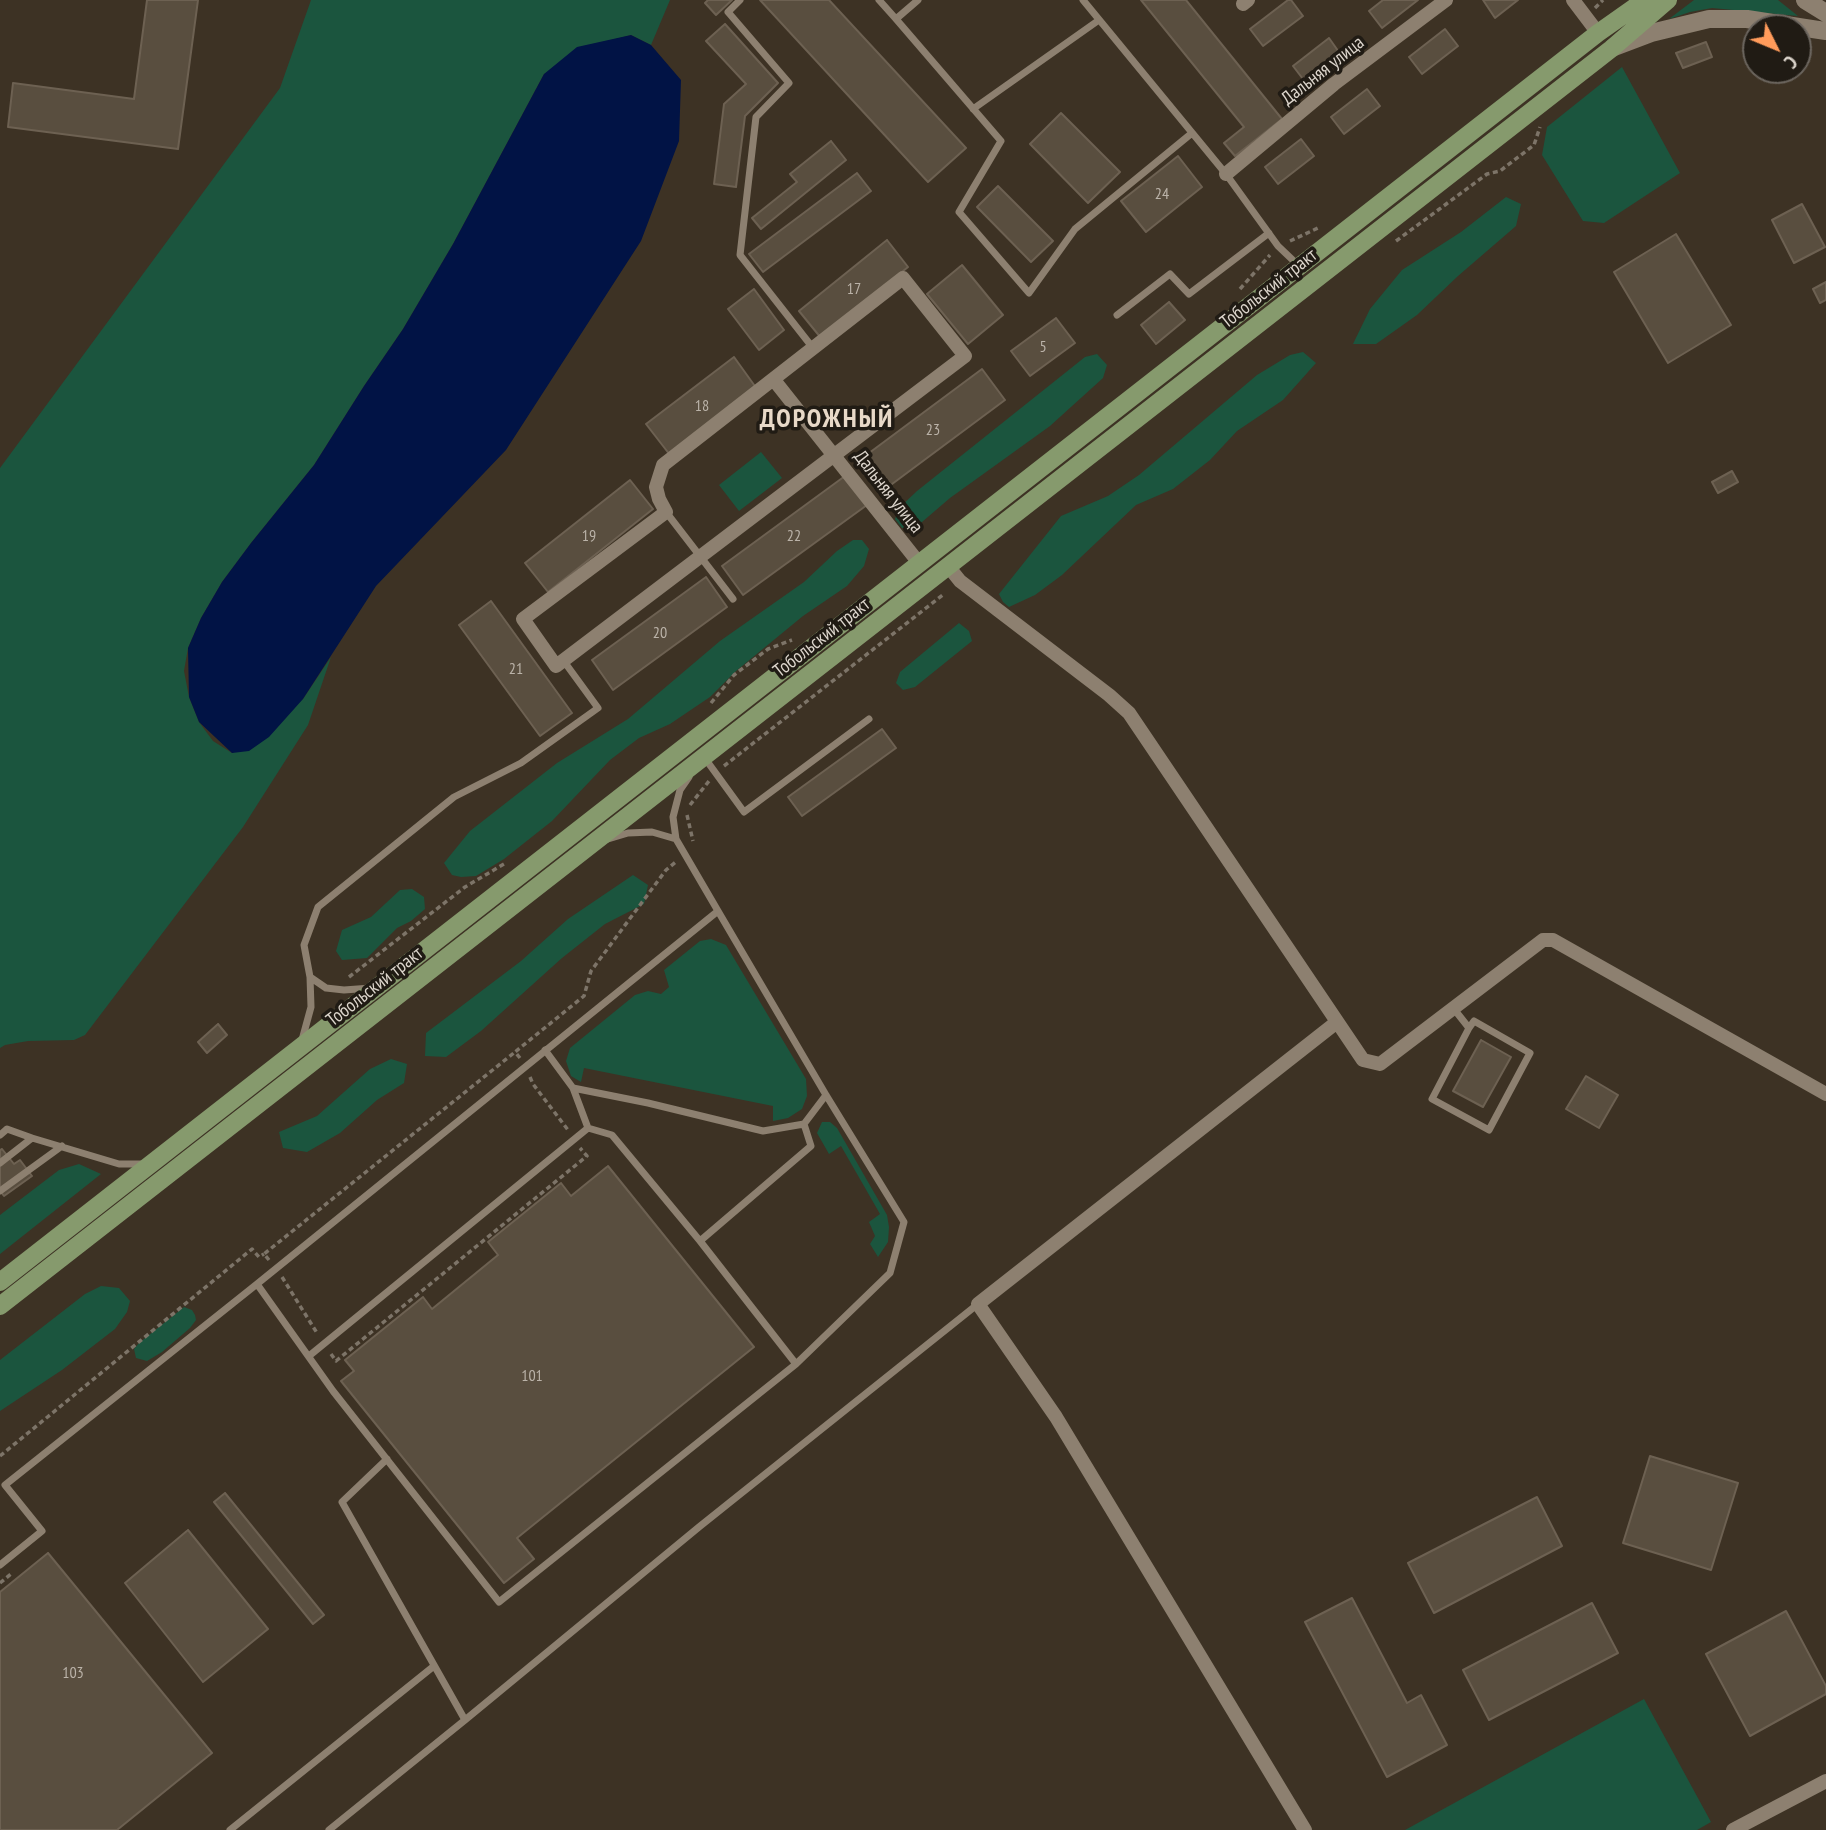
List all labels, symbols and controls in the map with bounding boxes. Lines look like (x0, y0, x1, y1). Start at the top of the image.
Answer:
north arrow (1742, 14, 1812, 84)
street label: Дальняя улица (1277, 32, 1369, 110)
text: С (1779, 51, 1803, 73)
house number: 24 (1155, 184, 1169, 204)
street label: Тобольский тракт (1216, 244, 1322, 334)
house number: 17 (847, 279, 861, 299)
house number: 5 (1039, 337, 1047, 357)
house number: 18 (695, 396, 709, 416)
district label: ДОРОЖНЫЙ (761, 404, 893, 436)
house number: 23 (926, 420, 940, 440)
street label: Дальняя улица (849, 446, 927, 538)
house number: 19 (582, 526, 596, 546)
house number: 22 (787, 526, 801, 546)
street label: Тобольский тракт (769, 593, 875, 683)
house number: 20 (653, 623, 667, 643)
house number: 21 (509, 659, 523, 679)
street label: Тобольский тракт (322, 942, 428, 1032)
house number: 101 (521, 1366, 543, 1386)
house number: 103 (62, 1663, 84, 1683)

